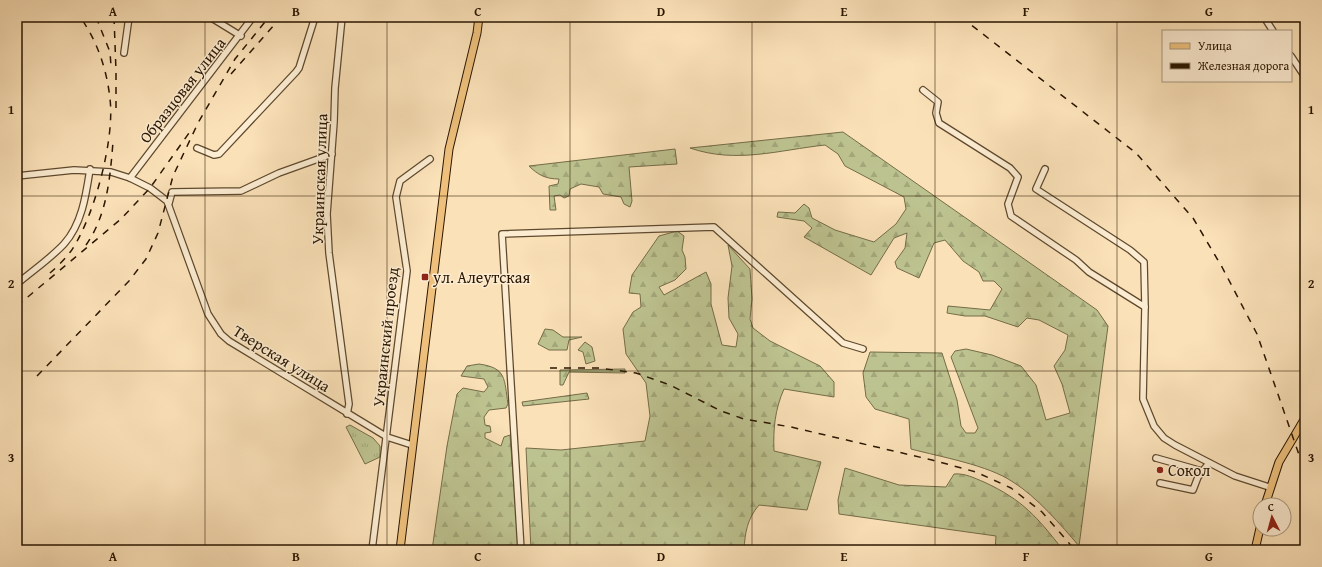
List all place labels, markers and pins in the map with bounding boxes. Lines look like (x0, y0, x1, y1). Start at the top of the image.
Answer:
place label: ул. Алеутская (432, 265, 530, 289)
marker: ул. Алеутская (420, 272, 430, 282)
place label: Сокол (1168, 458, 1210, 482)
marker: Сокол (1155, 465, 1165, 475)

